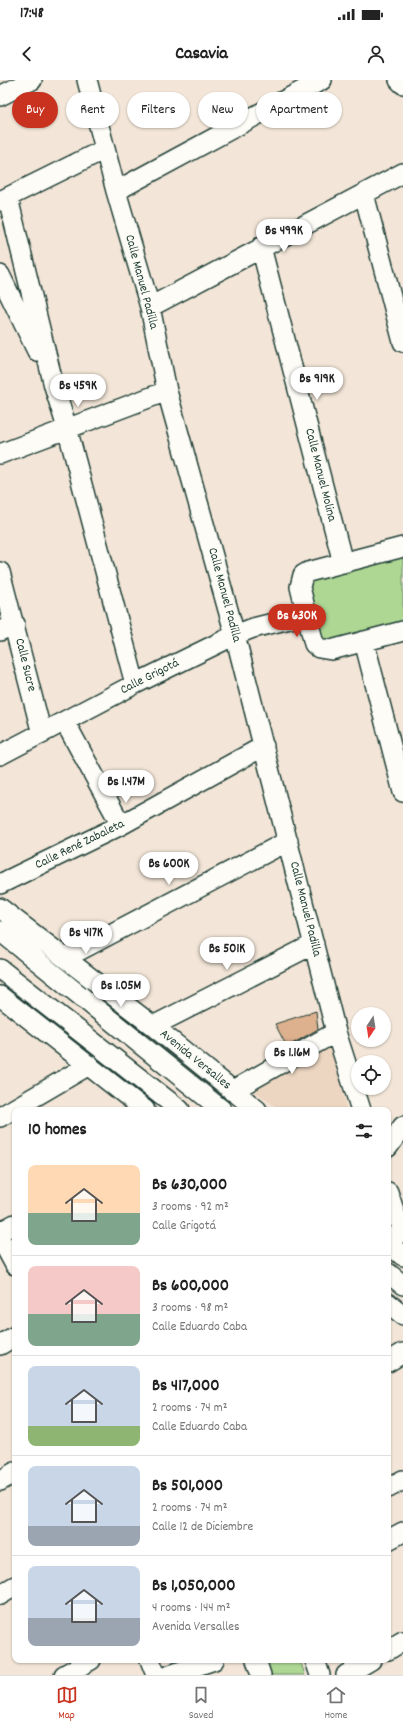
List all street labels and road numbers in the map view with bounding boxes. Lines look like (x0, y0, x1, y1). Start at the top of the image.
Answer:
street label: Calle Manuel Padilla (119, 233, 163, 332)
street label: Calle Manuel Molina (299, 426, 341, 525)
street label: Calle Manuel Padilla (202, 546, 246, 645)
street label: Calle Sucre (9, 636, 41, 694)
street label: Calle Grigotá (117, 654, 183, 700)
street label: Calle René Zabaleta (32, 815, 129, 875)
street label: Calle Manuel Padilla (284, 860, 326, 959)
street label: Avenida Versalles (155, 1025, 235, 1095)

